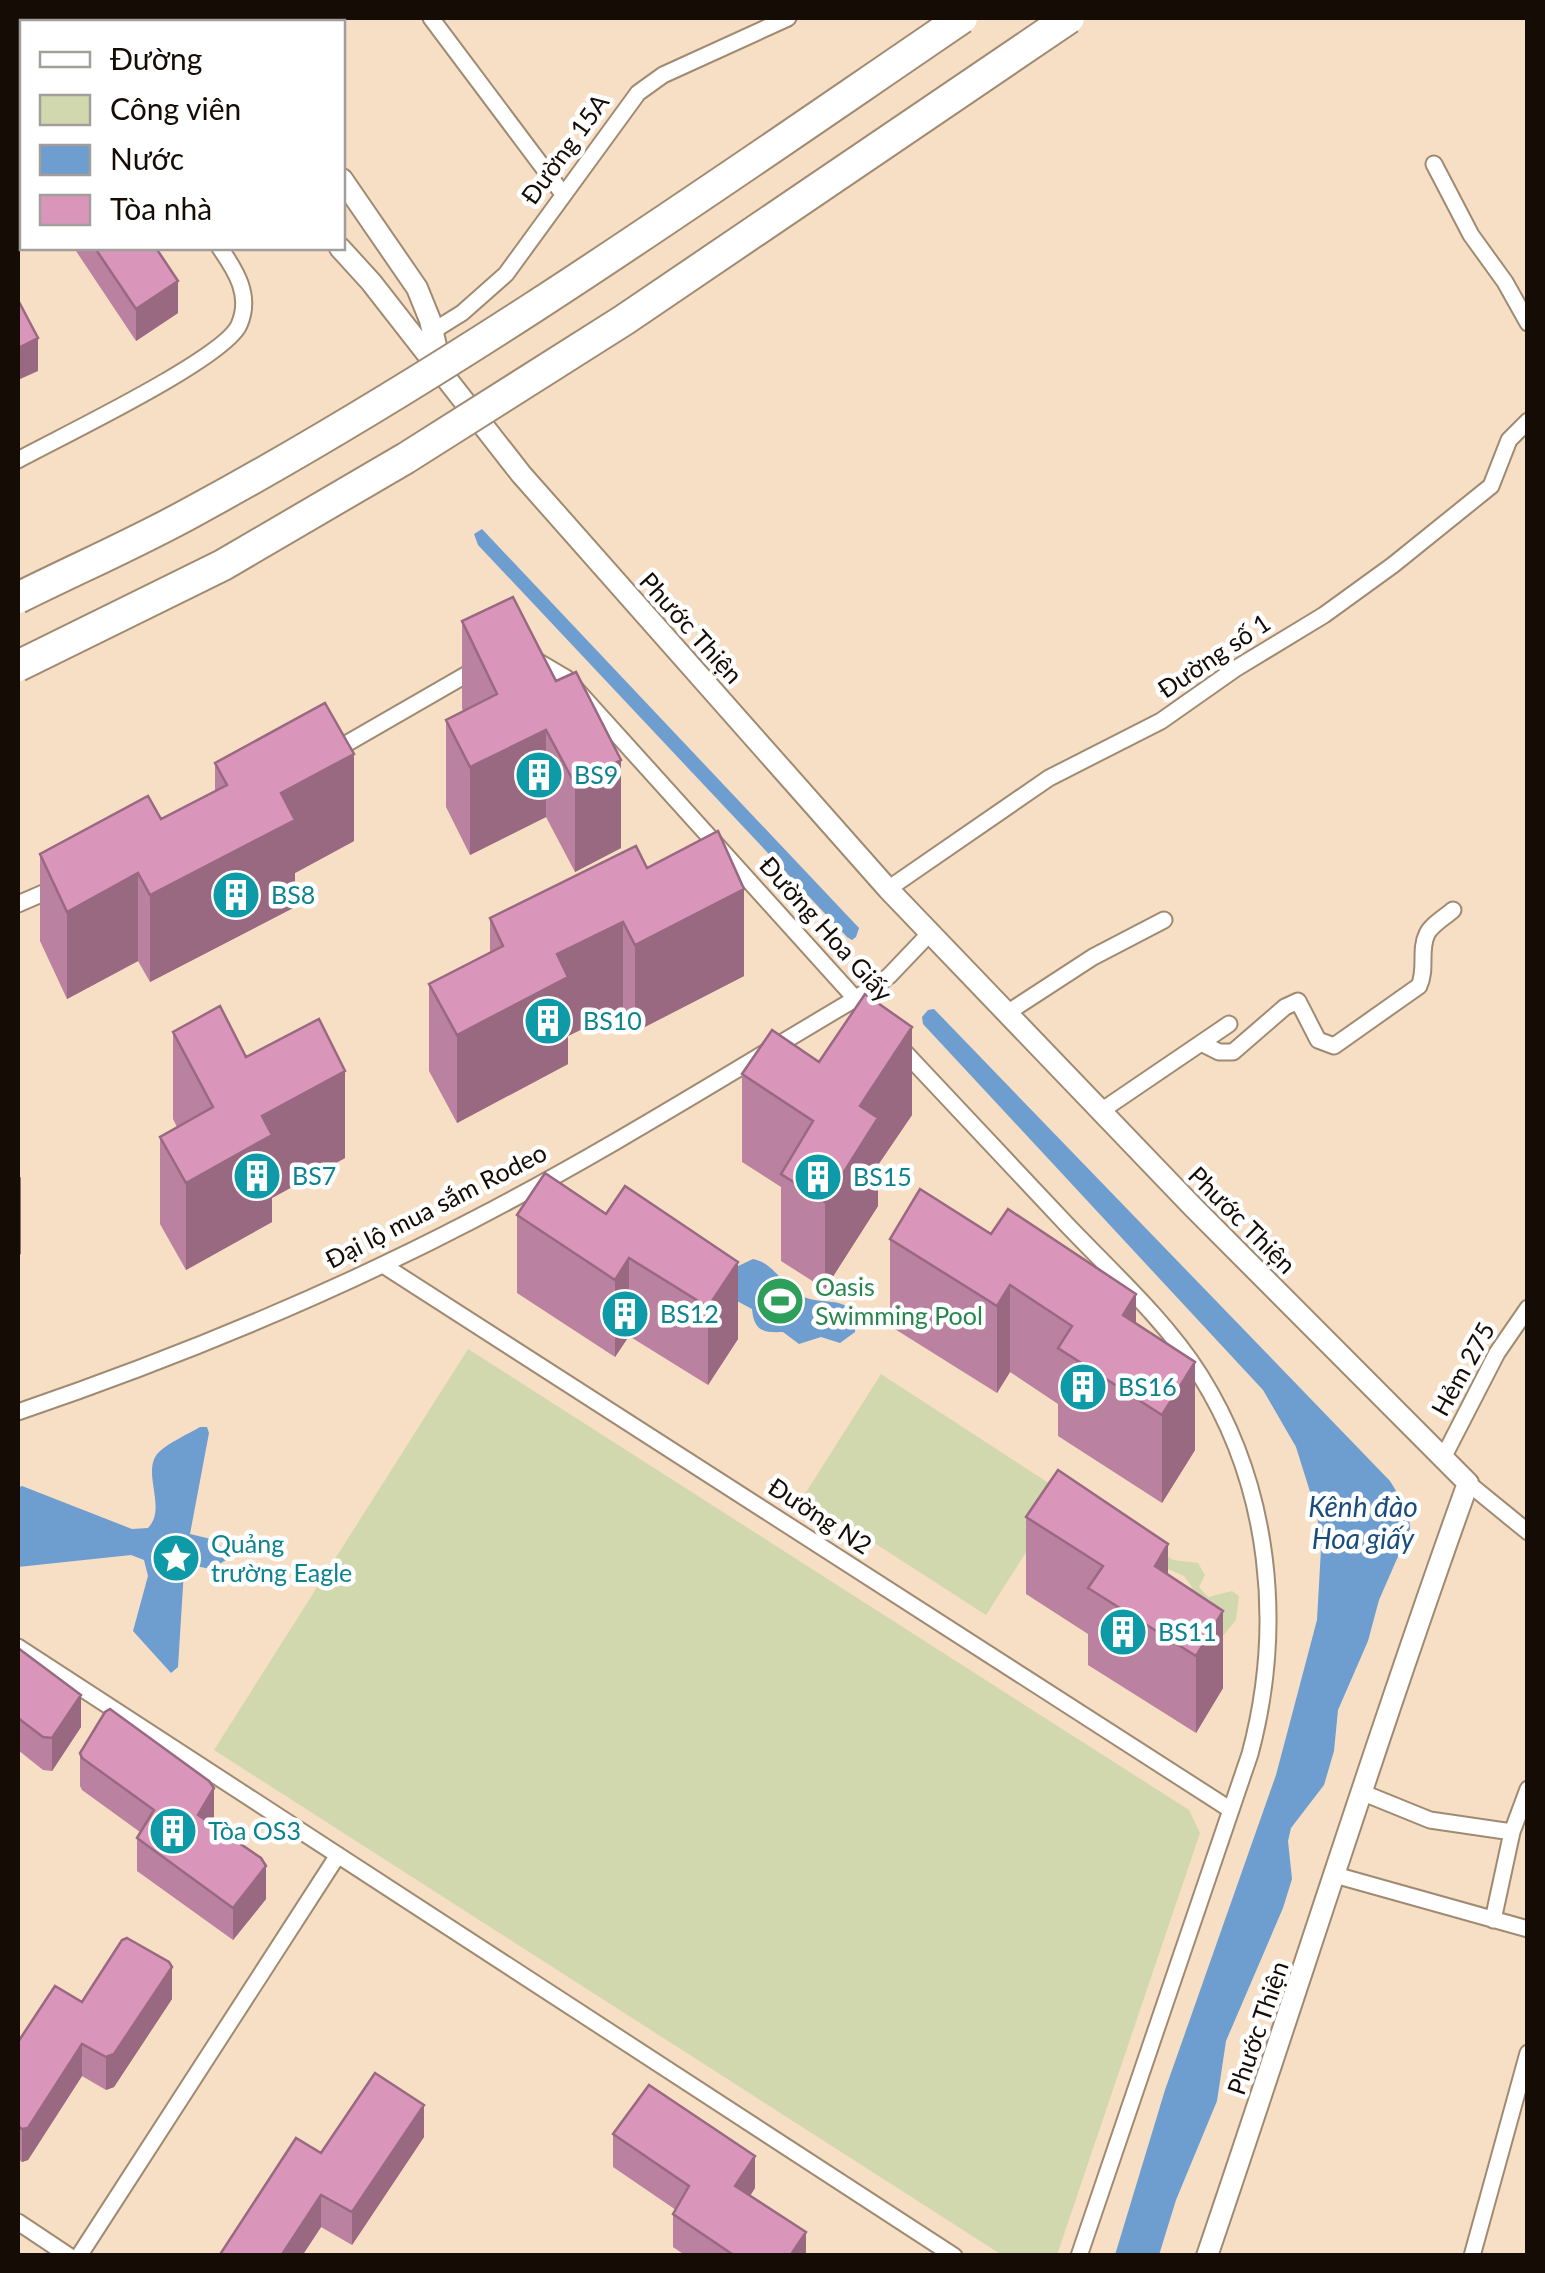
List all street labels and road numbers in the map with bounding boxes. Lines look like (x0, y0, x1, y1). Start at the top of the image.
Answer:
street label: Đường 15A (514, 87, 614, 210)
street label: Phước Thiện (634, 566, 749, 689)
street label: Đường số 1 (1151, 607, 1275, 704)
street label: Đường Hoa Giấy (754, 850, 900, 1007)
street label: Đại lộ mua sắm Rodeo (320, 1136, 551, 1274)
street label: Phước Thiện (1183, 1159, 1303, 1279)
street label: Hẻm 275 (1424, 1316, 1500, 1421)
street label: Đường N2 (763, 1471, 878, 1560)
street label: Phước Thiện (1220, 1957, 1294, 2098)

